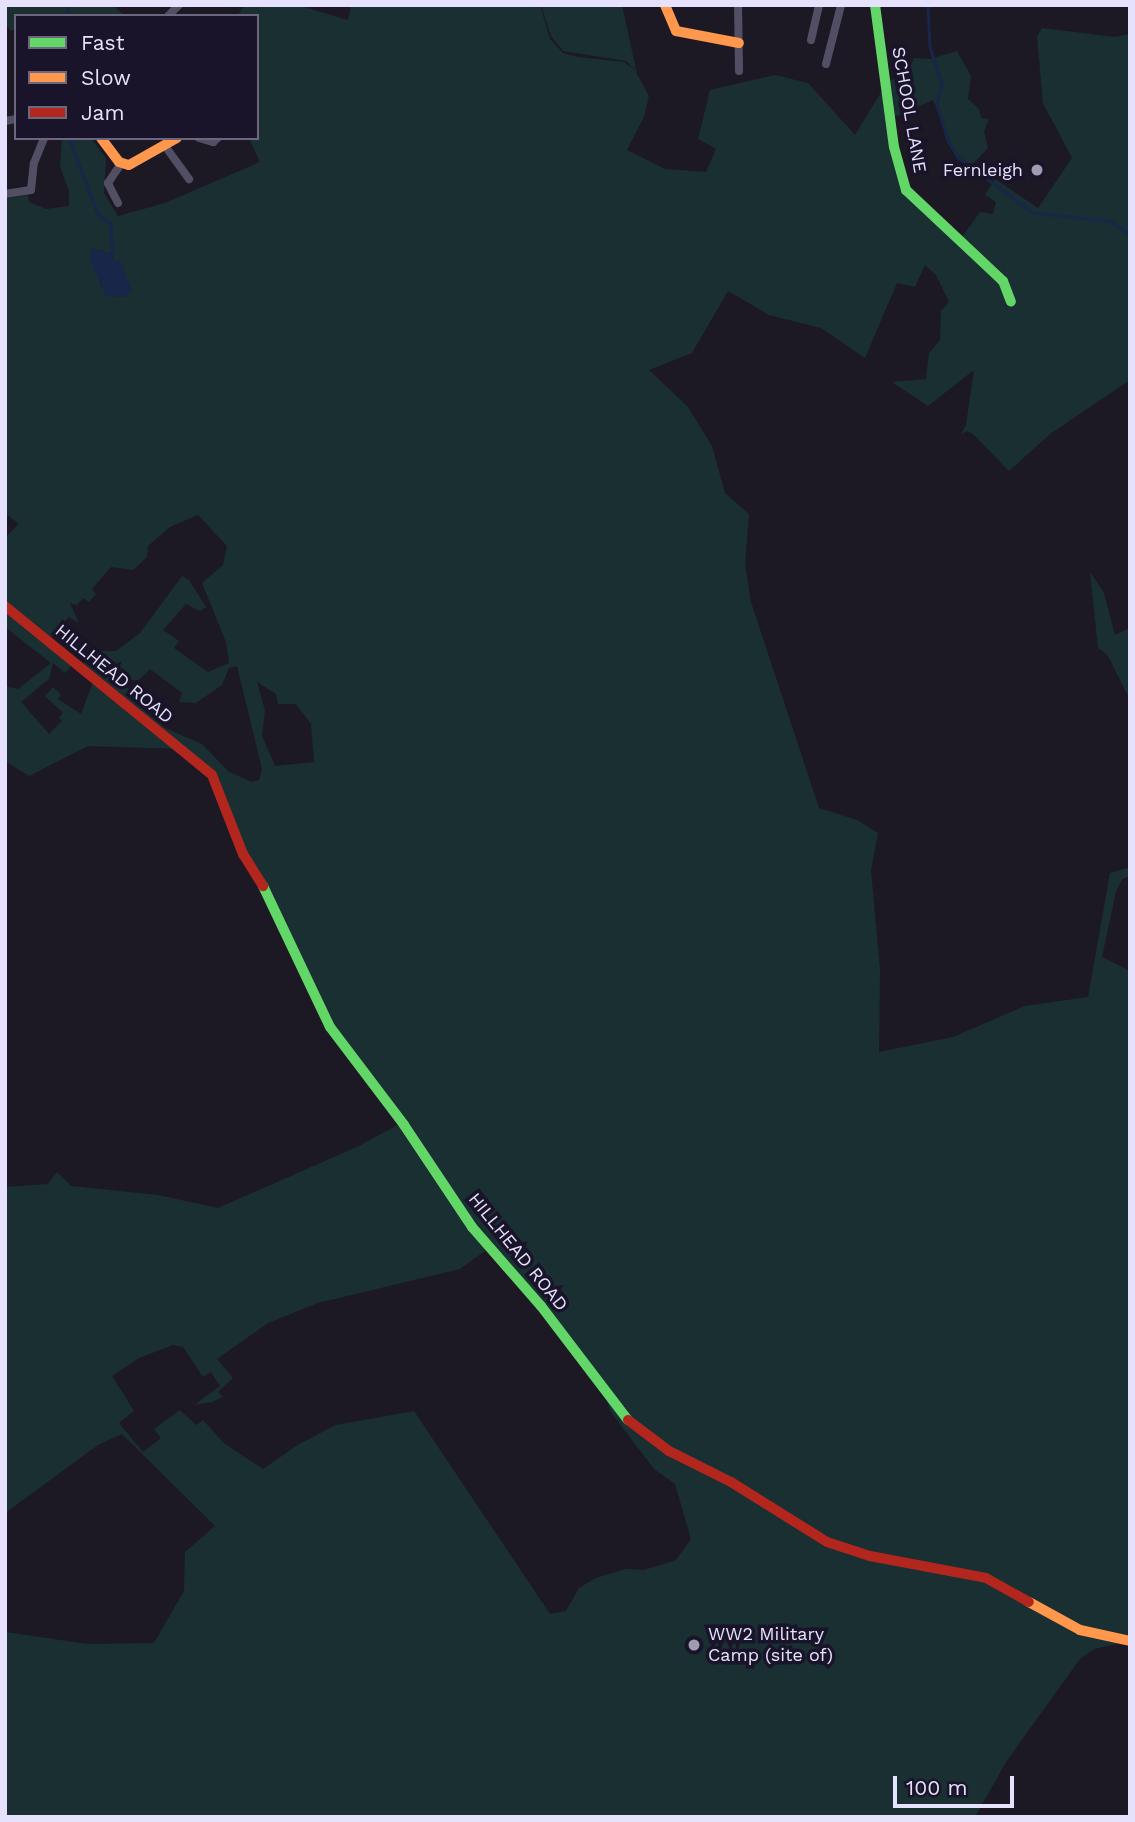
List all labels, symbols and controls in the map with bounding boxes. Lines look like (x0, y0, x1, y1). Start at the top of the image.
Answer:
legend (14, 14, 259, 140)
text: Fast (81, 30, 125, 55)
street label: SCHOOL LANE (887, 45, 931, 175)
text: Slow (81, 65, 131, 90)
text: Jam (81, 100, 124, 125)
place label: Fernleigh (943, 159, 1023, 181)
marker: Fernleigh (1029, 162, 1045, 178)
street label: HILLHEAD ROAD (51, 620, 177, 728)
street label: HILLHEAD ROAD (464, 1189, 572, 1315)
place label: WW2 Military Camp (site of) (708, 1624, 833, 1666)
marker: WW2 Military Camp (site of) (686, 1637, 702, 1653)
scale bar (897, 1762, 1018, 1806)
text: 100 m (906, 1775, 968, 1800)

